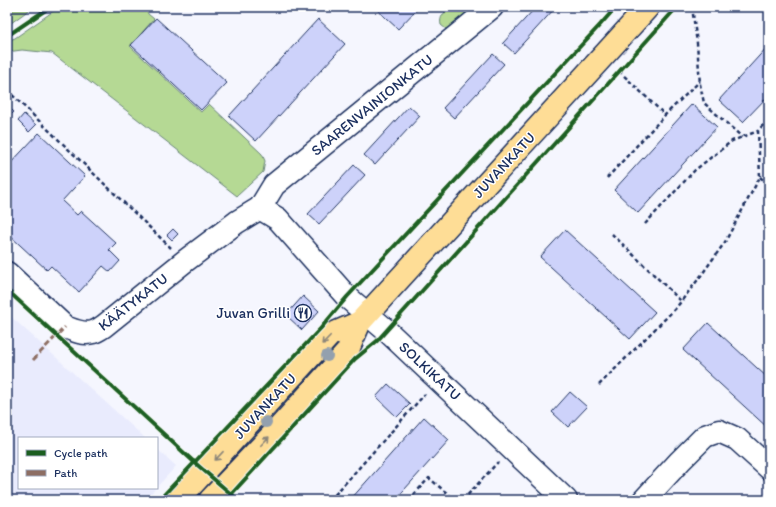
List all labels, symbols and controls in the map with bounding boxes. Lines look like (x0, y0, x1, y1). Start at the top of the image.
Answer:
street label: SAARENVAINIONKATU (307, 50, 437, 160)
street label: JUVANKATU (469, 128, 539, 202)
street label: KÄÄTYKATU (95, 269, 171, 335)
restaurant icon: Juvan Grilli (293, 303, 313, 323)
place label: Juvan Grilli (216, 304, 290, 322)
one-way arrow (321, 335, 331, 345)
street label: SOLKIKATU (395, 338, 465, 404)
street label: JUVANKATU (230, 369, 300, 443)
one-way arrow (261, 436, 270, 446)
legend (18, 437, 158, 489)
text: Cycle path (54, 446, 108, 460)
one-way arrow (214, 451, 223, 461)
text: Path (54, 466, 77, 480)

